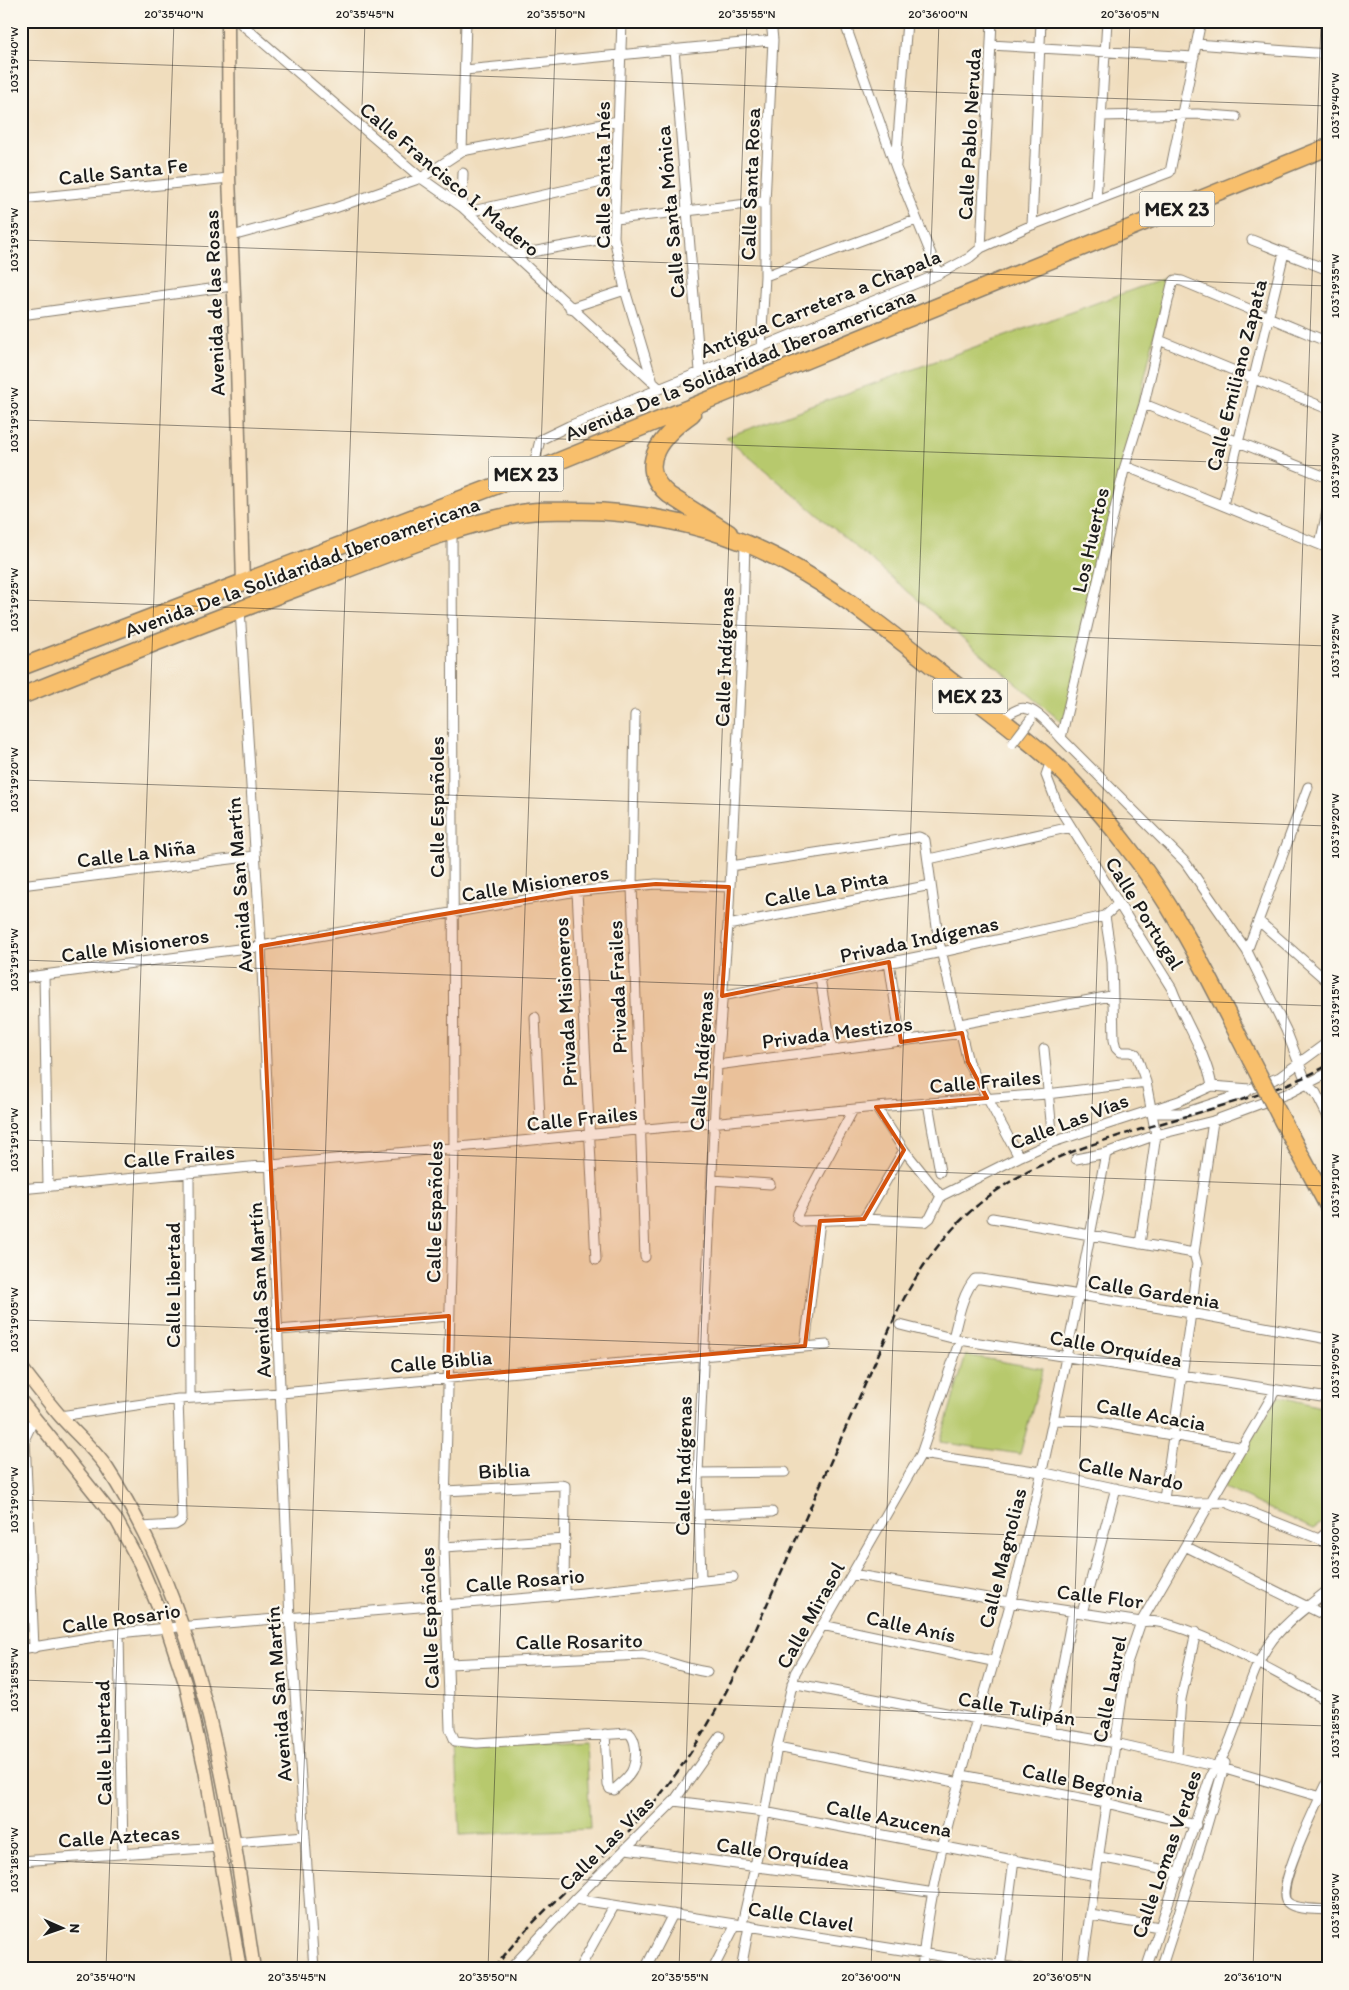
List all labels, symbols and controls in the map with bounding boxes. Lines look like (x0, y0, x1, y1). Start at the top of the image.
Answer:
text: 20°35'40"N (144, 7, 204, 21)
text: 20°35'45"N (336, 7, 394, 21)
text: 20°35'50"N (527, 7, 585, 21)
text: 20°35'55"N (718, 7, 776, 21)
text: 20°36'00"N (908, 7, 968, 21)
text: 20°36'05"N (1101, 7, 1159, 21)
text: 103°19'40"W (7, 27, 21, 93)
street label: Calle Pablo Neruda (952, 47, 986, 221)
text: 103°19'40"W (1328, 73, 1342, 139)
street label: Calle Francisco I. Madero (355, 96, 545, 262)
street label: Calle Santa Inés (590, 101, 615, 249)
street label: Calle Santa Rosa (735, 107, 765, 261)
street label: Calle Santa Mónica (650, 124, 690, 300)
street label: Calle Santa Fe (57, 152, 189, 190)
road number: MEX 23 (1140, 192, 1214, 226)
text: 103°19'35"W (7, 208, 21, 272)
street label: Avenida de las Rosas (198, 210, 230, 396)
street label: Antigua Carretera a Chapala (696, 243, 944, 363)
text: 103°19'35"W (1328, 254, 1342, 318)
street label: Calle Emiliano Zapata (1200, 276, 1272, 474)
street label: Avenida De la Solidaridad Iberoamericana (561, 282, 919, 446)
text: 103°19'30"W (7, 387, 21, 453)
text: 103°19'30"W (1328, 433, 1342, 499)
road number: MEX 23 (488, 456, 564, 492)
street label: Los Huertos (1066, 485, 1114, 595)
street label: Avenida De la Solidaridad Iberoamericana (121, 491, 483, 643)
text: 103°19'25"W (7, 568, 21, 632)
street label: Calle Indígenas (709, 587, 739, 727)
text: 103°19'25"W (1328, 614, 1342, 678)
road number: MEX 23 (932, 678, 1008, 714)
street label: Calle Españoles (424, 736, 449, 878)
text: 103°19'20"W (7, 747, 21, 813)
text: 103°19'20"W (1328, 793, 1342, 859)
street label: Avenida San Martín (220, 796, 258, 974)
street label: Calle La Niña (75, 833, 197, 873)
street label: Calle Portugal (1100, 852, 1190, 974)
street label: Calle Misioneros (460, 859, 610, 907)
street label: Calle La Pinta (762, 864, 890, 912)
street label: Privada Indígenas (837, 910, 1001, 968)
street label: Privada Misioneros (548, 917, 582, 1087)
street label: Privada Frailes (602, 920, 632, 1054)
street label: Calle Misioneros (60, 922, 210, 968)
text: 103°19'15"W (7, 928, 21, 992)
text: 103°19'15"W (1328, 974, 1342, 1038)
street label: Calle Indígenas (684, 990, 718, 1132)
street label: Privada Mestizos (760, 1010, 914, 1054)
street label: Calle Frailes (928, 1064, 1042, 1098)
street label: Calle Las Vías (1006, 1087, 1132, 1155)
street label: Calle Frailes (525, 1100, 639, 1136)
text: 103°19'10"W (7, 1108, 21, 1172)
street label: Calle Frailes (122, 1139, 236, 1173)
street label: Calle Españoles (420, 1141, 448, 1283)
text: 103°19'10"W (1328, 1154, 1342, 1218)
street label: Avenida San Martín (242, 1201, 276, 1379)
street label: Calle Libertad (160, 1221, 185, 1348)
street label: Calle Gardenia (1086, 1268, 1222, 1314)
text: 103°19'05"W (7, 1287, 21, 1353)
street label: Calle Orquídea (1048, 1324, 1184, 1372)
text: 103°19'05"W (1328, 1333, 1342, 1399)
street label: Calle Biblia (389, 1344, 493, 1378)
street label: Calle Acacia (1094, 1392, 1208, 1436)
street label: Calle Indígenas (669, 1396, 697, 1536)
street label: Calle Nardo (1076, 1451, 1186, 1495)
street label: Biblia (477, 1456, 531, 1484)
text: 103°19'00"W (7, 1467, 21, 1533)
street label: Calle Magnolias (972, 1485, 1032, 1631)
text: 103°19'00"W (1328, 1513, 1342, 1579)
street label: Calle Españoles (414, 1547, 444, 1689)
street label: Calle Mirasol (770, 1557, 850, 1673)
street label: Calle Rosario (464, 1562, 586, 1598)
street label: Calle Flor (1055, 1578, 1145, 1614)
street label: Calle Rosario (60, 1597, 182, 1639)
street label: Calle Anís (864, 1604, 958, 1648)
street label: Avenida San Martín (259, 1605, 297, 1783)
street label: Calle Rosarito (515, 1627, 643, 1655)
street label: Calle Laurel (1086, 1633, 1132, 1745)
text: 103°18'55"W (7, 1648, 21, 1712)
street label: Calle Libertad (89, 1679, 117, 1806)
street label: Calle Tulipán (956, 1685, 1078, 1731)
text: 103°18'55"W (1328, 1694, 1342, 1758)
street label: Calle Begonia (1020, 1757, 1146, 1807)
street label: Calle Lomas Verdes (1126, 1767, 1206, 1941)
street label: Calle Las Vías (553, 1790, 659, 1896)
street label: Calle Azucena (824, 1794, 954, 1842)
street label: Calle Aztecas (57, 1819, 181, 1853)
text: 103°18'50"W (7, 1827, 21, 1893)
street label: Calle Orquídea (715, 1831, 851, 1875)
text: 103°18'50"W (1328, 1873, 1342, 1939)
street label: Calle Clavel (746, 1895, 856, 1937)
north arrow (38, 1902, 88, 1952)
text: N (66, 1923, 83, 1933)
text: 20°35'40"N (76, 1970, 136, 1984)
text: 20°35'45"N (268, 1970, 326, 1984)
text: 20°35'50"N (459, 1970, 517, 1984)
text: 20°35'55"N (651, 1970, 709, 1984)
text: 20°36'00"N (841, 1970, 901, 1984)
text: 20°36'05"N (1033, 1970, 1091, 1984)
text: 20°36'10"N (1224, 1970, 1282, 1984)

